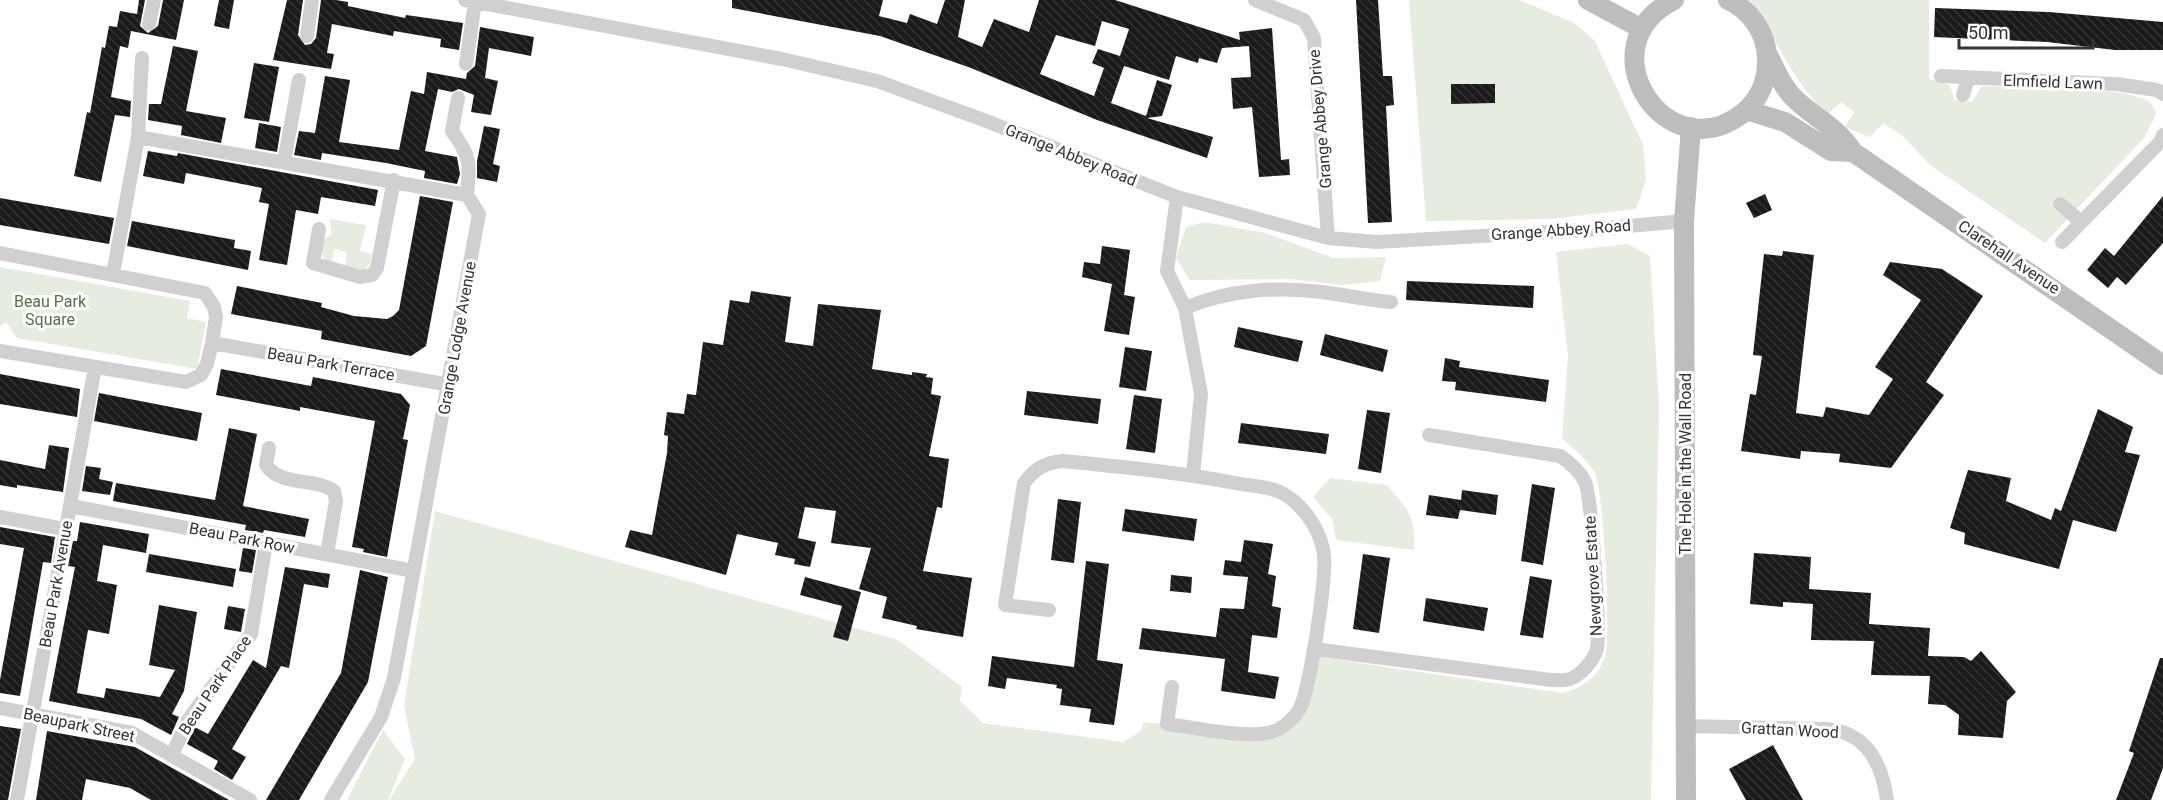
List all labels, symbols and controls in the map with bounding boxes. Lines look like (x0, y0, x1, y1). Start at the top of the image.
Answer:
scale bar (1959, 12, 2092, 50)
text: 50 m (1968, 22, 2008, 43)
street label: Grange Abbey Drive (1304, 49, 1336, 189)
street label: Elmfield Lawn (2003, 71, 2103, 93)
street label: Grange Abbey Road (1003, 120, 1139, 190)
street label: Grange Abbey Road (1490, 216, 1632, 244)
street label: Clarehall Avenue (1955, 216, 2063, 298)
street label: Grange Lodge Avenue (434, 260, 480, 416)
park label: Beau Park Square (14, 292, 87, 329)
street label: Beau Park Terrace (266, 343, 396, 385)
street label: The Hole in the Wall Road (1676, 373, 1695, 555)
street label: Newgrove Estate (1580, 515, 1606, 637)
street label: Beau Park Row (188, 518, 296, 558)
street label: Beau Park Avenue (35, 519, 77, 649)
street label: Beau Park Place (175, 632, 255, 738)
street label: Beaupark Street (22, 704, 136, 746)
street label: Grattan Wood (1741, 718, 1839, 742)

